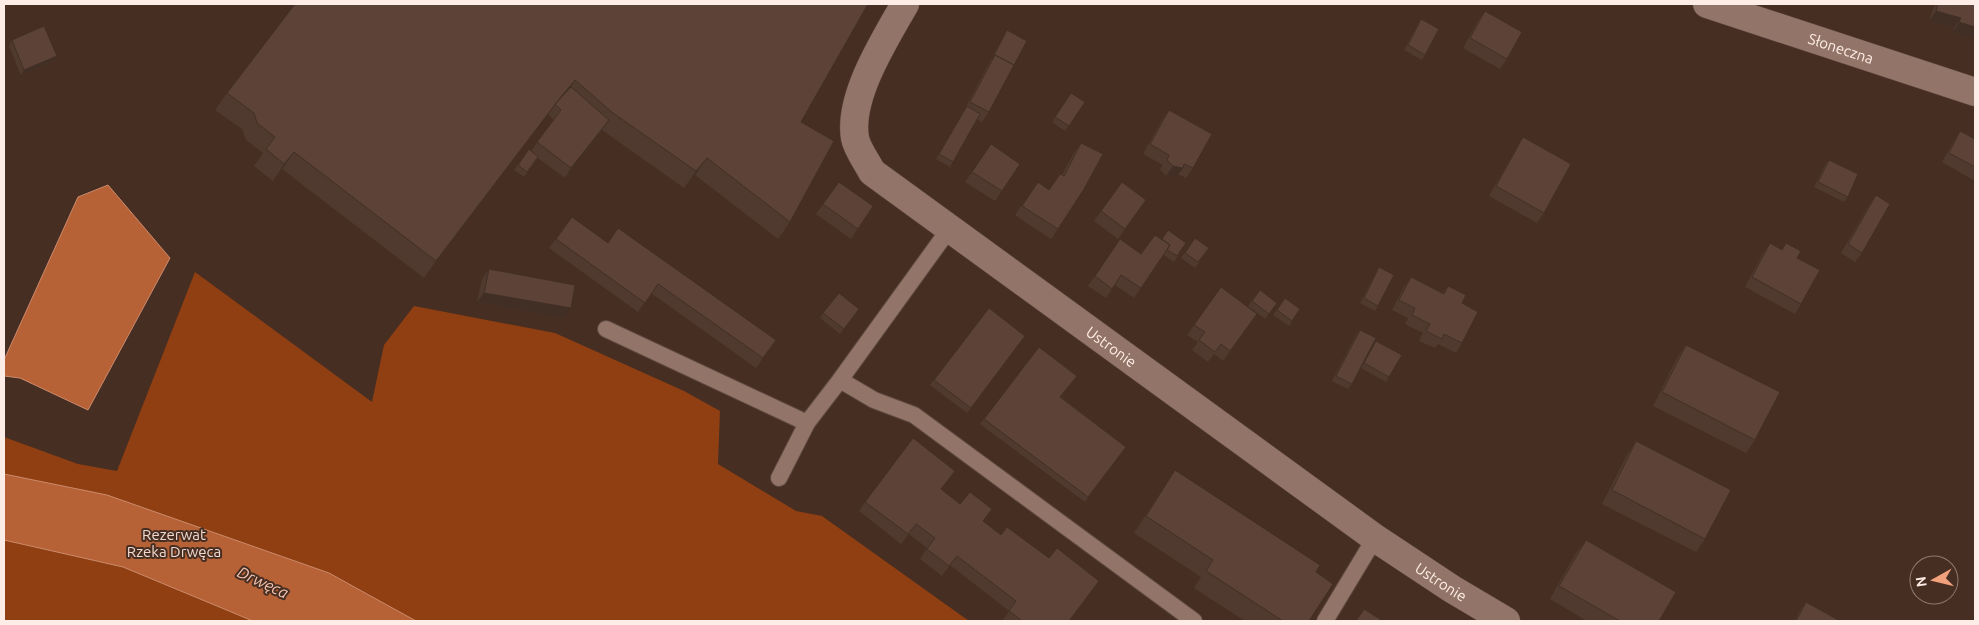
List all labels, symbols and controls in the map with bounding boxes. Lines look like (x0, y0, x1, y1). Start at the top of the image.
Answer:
street label: Słoneczna (1806, 29, 1876, 67)
street label: Ustronie (1083, 323, 1140, 370)
park label: Rezerwat Rzeka Drwęca (127, 526, 221, 560)
north arrow (1909, 555, 1959, 605)
street label: Ustronie (1412, 559, 1470, 604)
water label: Drwęca (235, 562, 292, 602)
text: N (1912, 576, 1930, 588)

